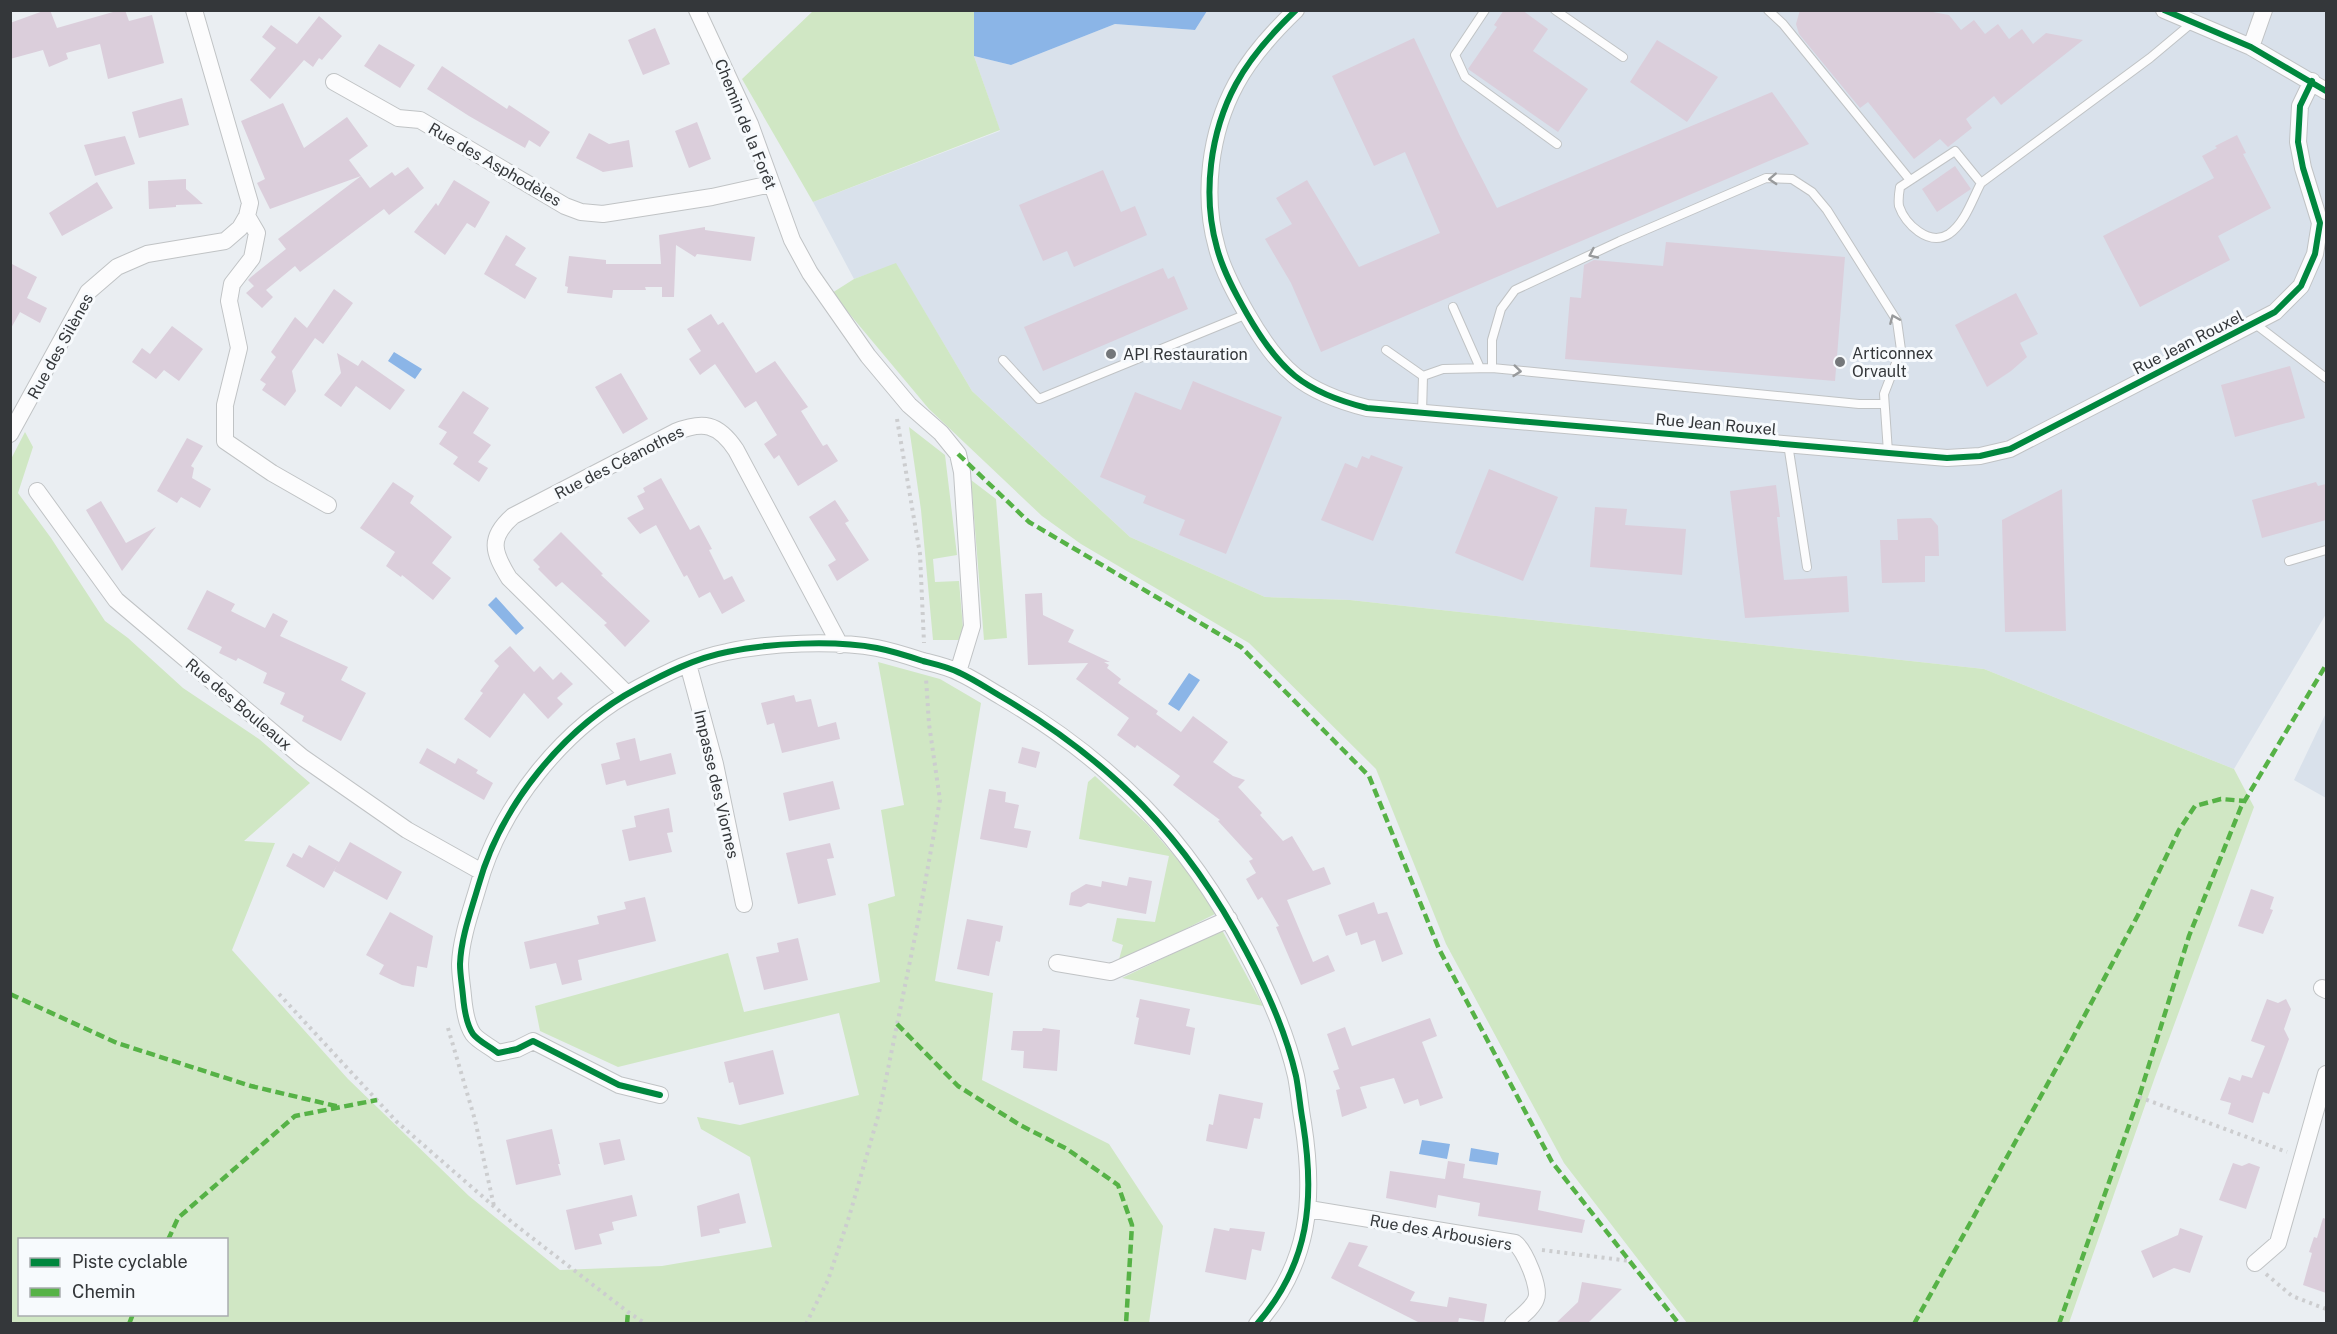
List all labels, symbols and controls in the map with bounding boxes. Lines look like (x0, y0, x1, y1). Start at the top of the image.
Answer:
street label: Chemin de la Forêt (711, 56, 780, 192)
street label: Rue des Asphodèles (425, 119, 565, 210)
one-way arrow (1768, 173, 1777, 186)
one-way arrow (1589, 246, 1600, 258)
street label: Rue des Silènes (24, 290, 97, 402)
street label: Rue Jean Rouxel (2130, 306, 2247, 378)
one-way arrow (1889, 314, 1901, 325)
place label: Articonnex Orvault (1852, 344, 1933, 381)
place label: API Restauration (1123, 345, 1248, 364)
marker: API Restauration (1104, 347, 1118, 361)
marker: Articonnex Orvault (1833, 355, 1847, 369)
one-way arrow (1512, 364, 1521, 376)
street label: Rue Jean Rouxel (1655, 410, 1777, 439)
street label: Rue des Céanothes (551, 422, 687, 503)
street label: Rue des Bouleaux (182, 654, 296, 754)
street label: Impasse des Viornes (690, 708, 743, 860)
street label: Rue des Arbousiers (1368, 1211, 1513, 1254)
legend (18, 1238, 228, 1316)
text: Piste cyclable (72, 1251, 188, 1272)
text: Chemin (72, 1281, 136, 1302)

